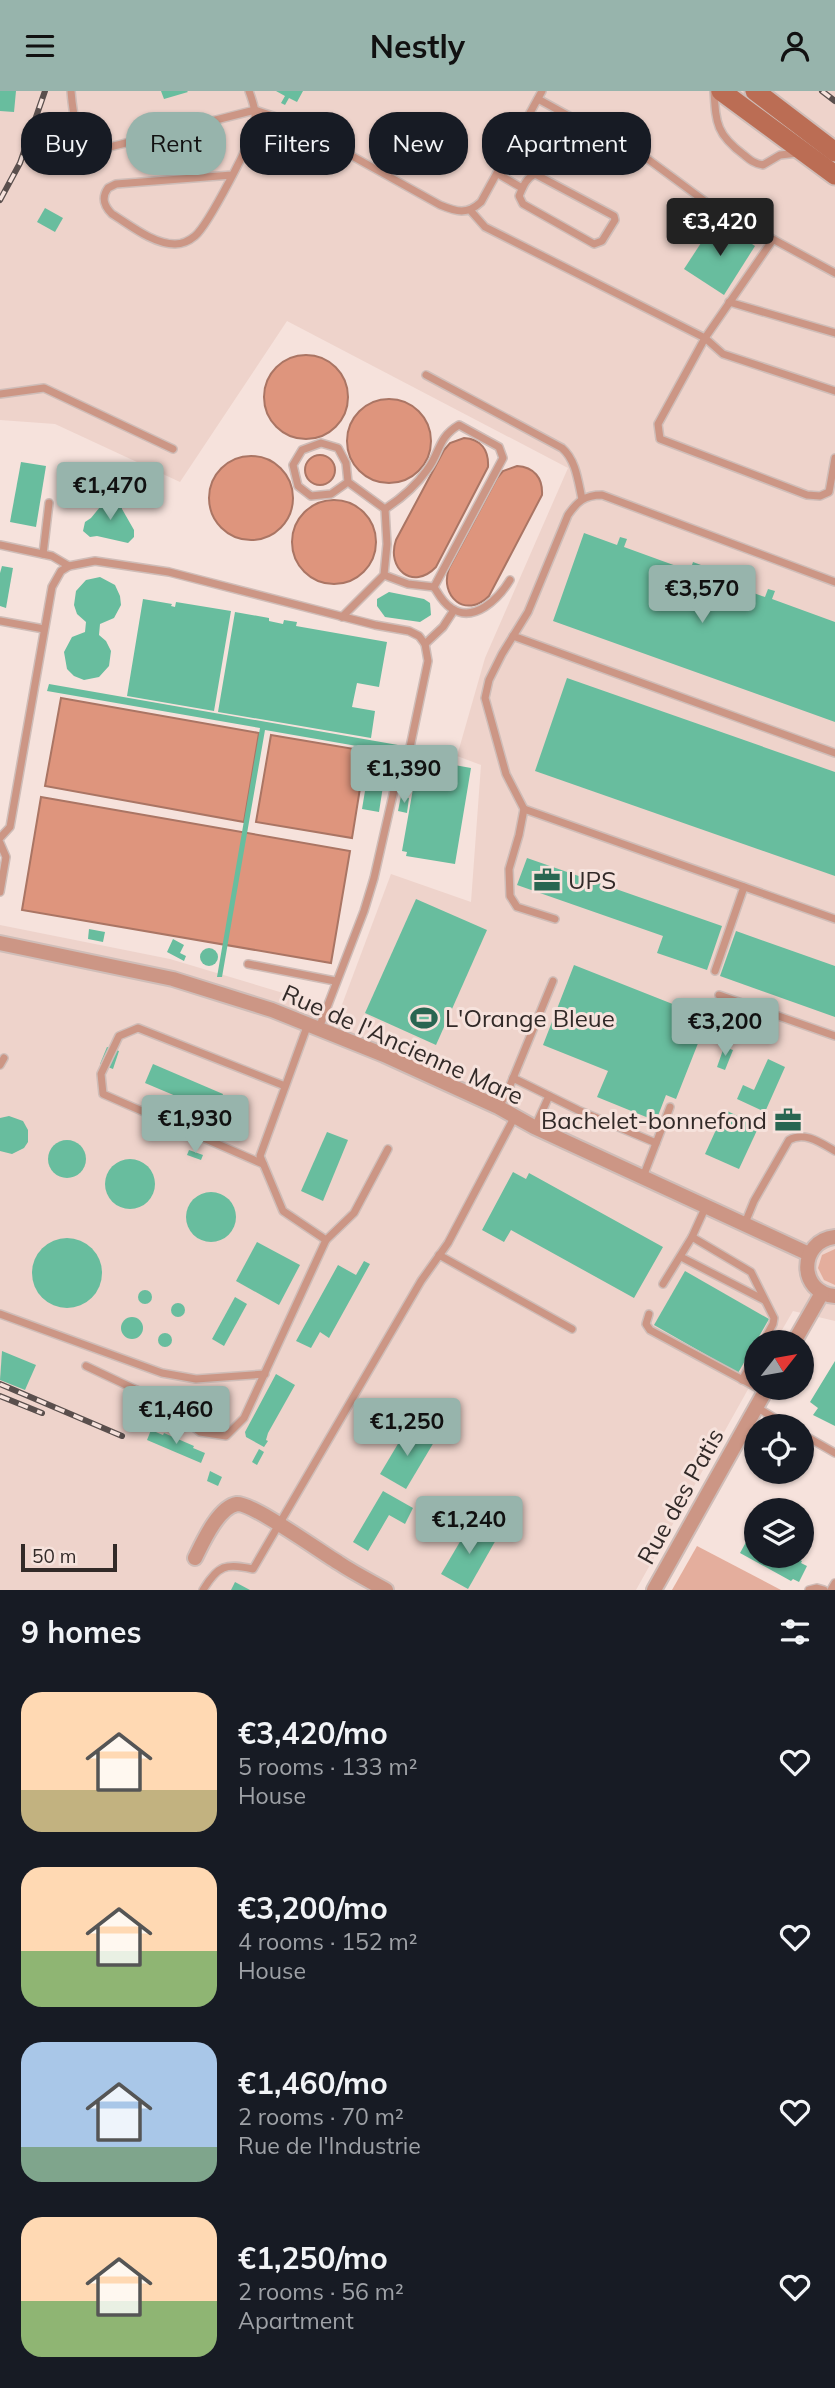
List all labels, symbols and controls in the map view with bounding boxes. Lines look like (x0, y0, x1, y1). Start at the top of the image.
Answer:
text: Nestly (370, 26, 465, 66)
icon: menu (21, 27, 59, 65)
icon: person (776, 27, 814, 65)
chip: Buy (21, 112, 112, 175)
chip: Rent (126, 112, 226, 175)
chip: Filters (240, 112, 355, 175)
chip: New (369, 112, 468, 175)
chip: Apartment (482, 112, 651, 175)
pin: €3,420 (663, 199, 777, 258)
text: €3,420 (683, 206, 757, 235)
pin: €1,470 (53, 463, 167, 522)
text: €1,470 (73, 470, 147, 499)
pin: €3,570 (645, 566, 759, 625)
text: €3,570 (665, 573, 739, 602)
pin: €1,390 (347, 745, 461, 805)
text: €1,390 (367, 753, 441, 782)
office icon: UPS (532, 865, 562, 895)
place label: UPS (568, 865, 616, 895)
street label: Rue de l'Ancienne Mare (278, 977, 528, 1111)
pin: €3,200 (668, 999, 782, 1058)
sports icon: L'Orange Bleue (409, 1003, 439, 1033)
place label: L'Orange Bleue (445, 1003, 615, 1033)
text: €3,200 (688, 1006, 762, 1035)
pin: €1,930 (138, 1095, 252, 1155)
text: €1,930 (158, 1103, 232, 1132)
place label: Bachelet-bonnefond (541, 1105, 767, 1135)
office icon: Bachelet-bonnefond (773, 1105, 803, 1135)
north arrow (744, 1330, 814, 1400)
map controls (744, 1330, 814, 1568)
pin: €1,460 (119, 1387, 233, 1446)
text: €1,460 (139, 1394, 213, 1423)
pin: €1,250 (350, 1399, 464, 1458)
text: €1,250 (370, 1406, 444, 1435)
button: locate (744, 1414, 814, 1484)
street label: Rue des Patis (630, 1423, 730, 1569)
pin: €1,240 (412, 1497, 526, 1556)
button: layers (744, 1498, 814, 1568)
text: €1,240 (432, 1504, 506, 1533)
scale bar (21, 1541, 117, 1573)
text: 50 m (32, 1544, 76, 1568)
text: 9 homes (21, 1613, 142, 1651)
icon: filters (776, 1613, 814, 1651)
text: €3,420/mo (238, 1714, 388, 1752)
icon: home (77, 1720, 161, 1804)
icon: heart (776, 1743, 814, 1781)
text: 5 rooms · 133 m² (238, 1752, 418, 1781)
text: House (238, 1781, 306, 1810)
text: €3,200/mo (238, 1889, 388, 1927)
icon: home (77, 1895, 161, 1979)
icon: heart (776, 1918, 814, 1956)
text: 4 rooms · 152 m² (238, 1927, 418, 1956)
text: House (238, 1956, 306, 1985)
text: €1,460/mo (238, 2064, 388, 2102)
icon: home (77, 2070, 161, 2154)
icon: heart (776, 2093, 814, 2131)
text: 2 rooms · 70 m² (238, 2102, 404, 2131)
text: Rue de l'Industrie (238, 2131, 421, 2160)
text: €1,250/mo (238, 2239, 388, 2277)
icon: home (77, 2245, 161, 2329)
icon: heart (776, 2268, 814, 2306)
text: 2 rooms · 56 m² (238, 2277, 404, 2306)
text: Apartment (238, 2306, 354, 2335)

